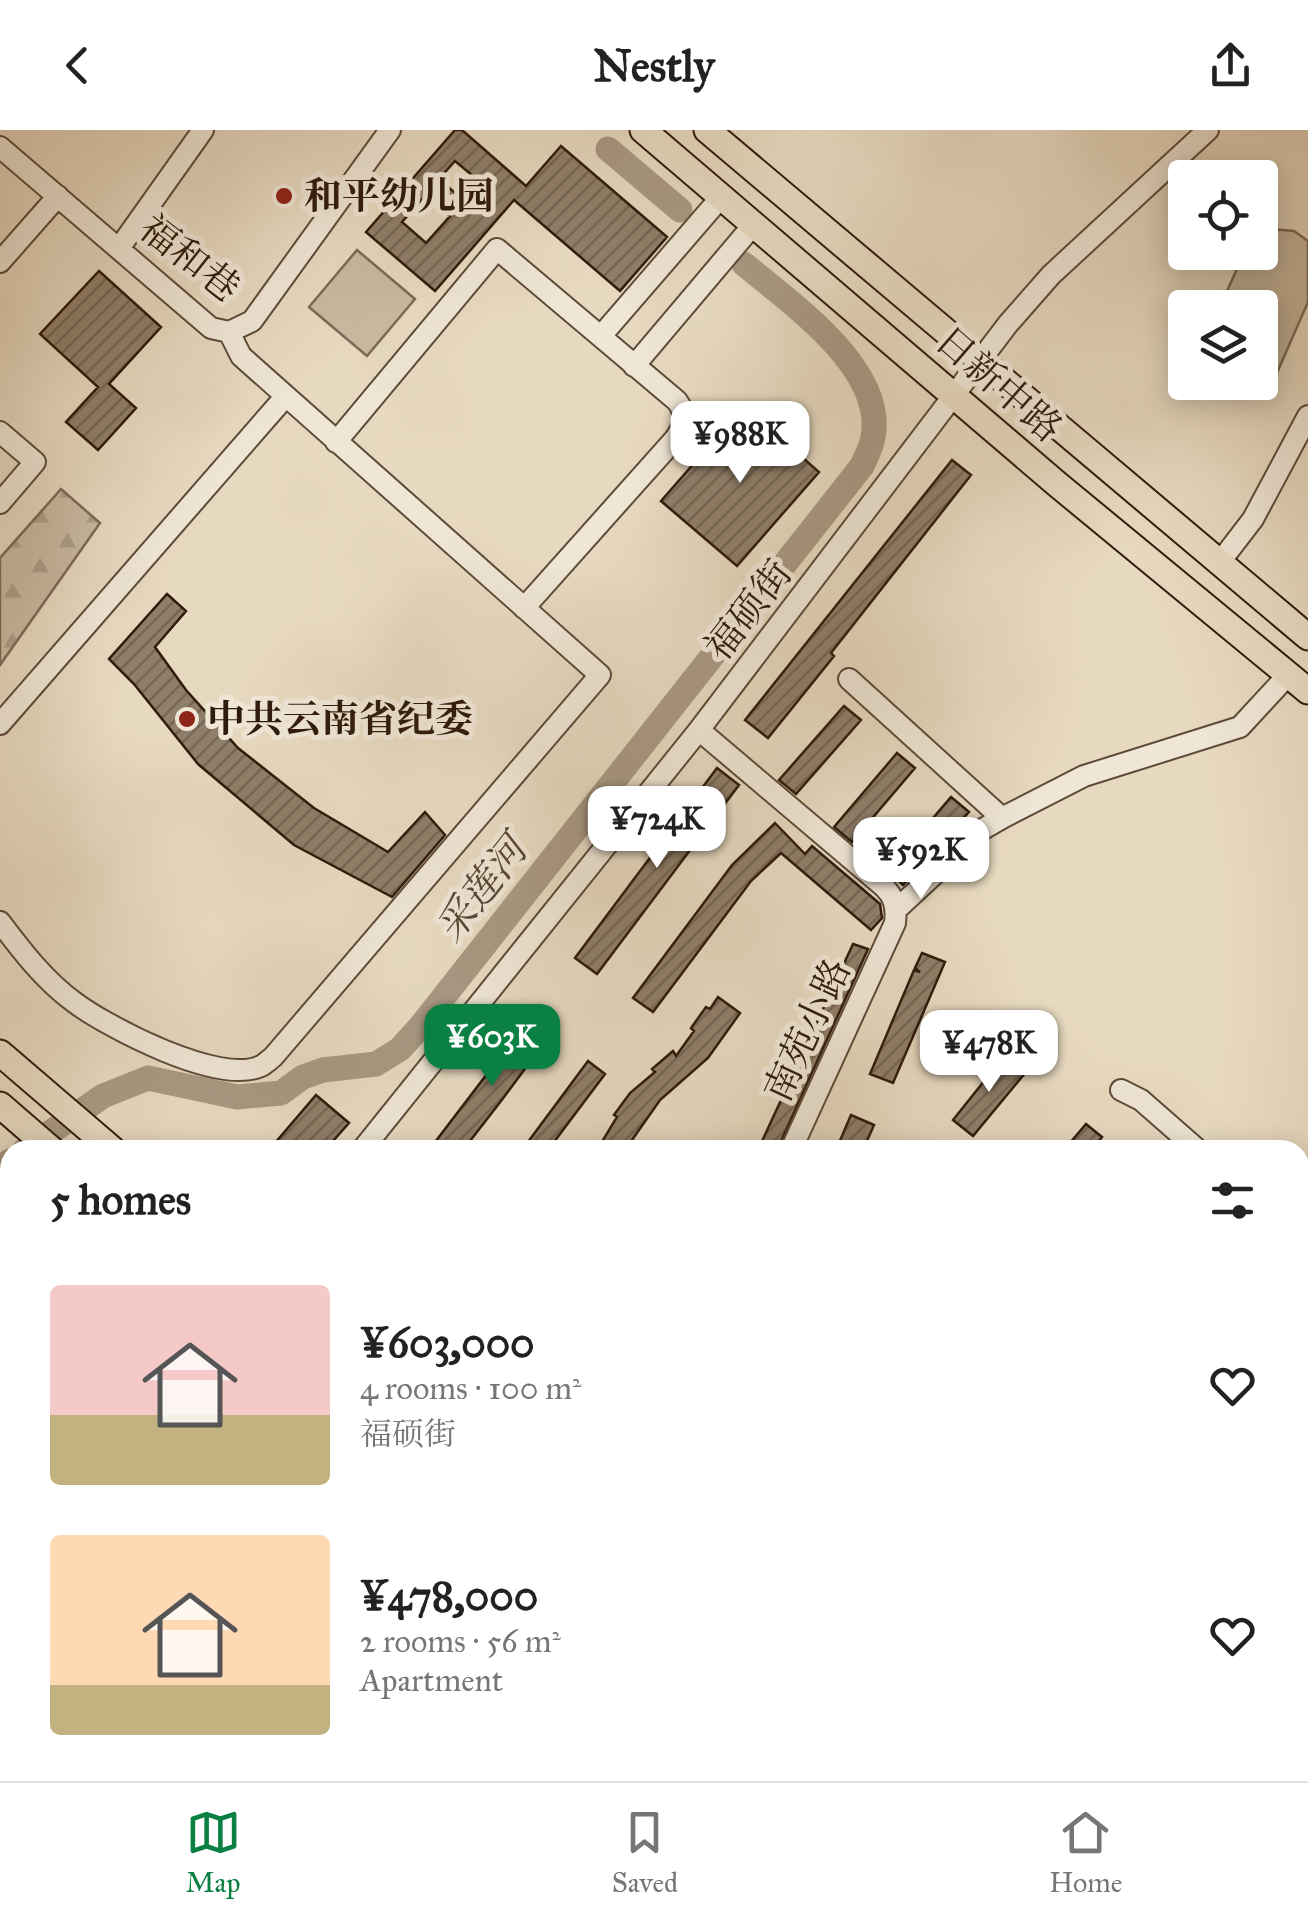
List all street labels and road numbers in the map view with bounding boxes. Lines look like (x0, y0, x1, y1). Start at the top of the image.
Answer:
street label: 福和巷 (131, 205, 249, 311)
street label: 日新中路 (927, 317, 1071, 451)
street label: 福硕街 (695, 551, 801, 669)
street label: 南苑小路 (754, 951, 860, 1109)

